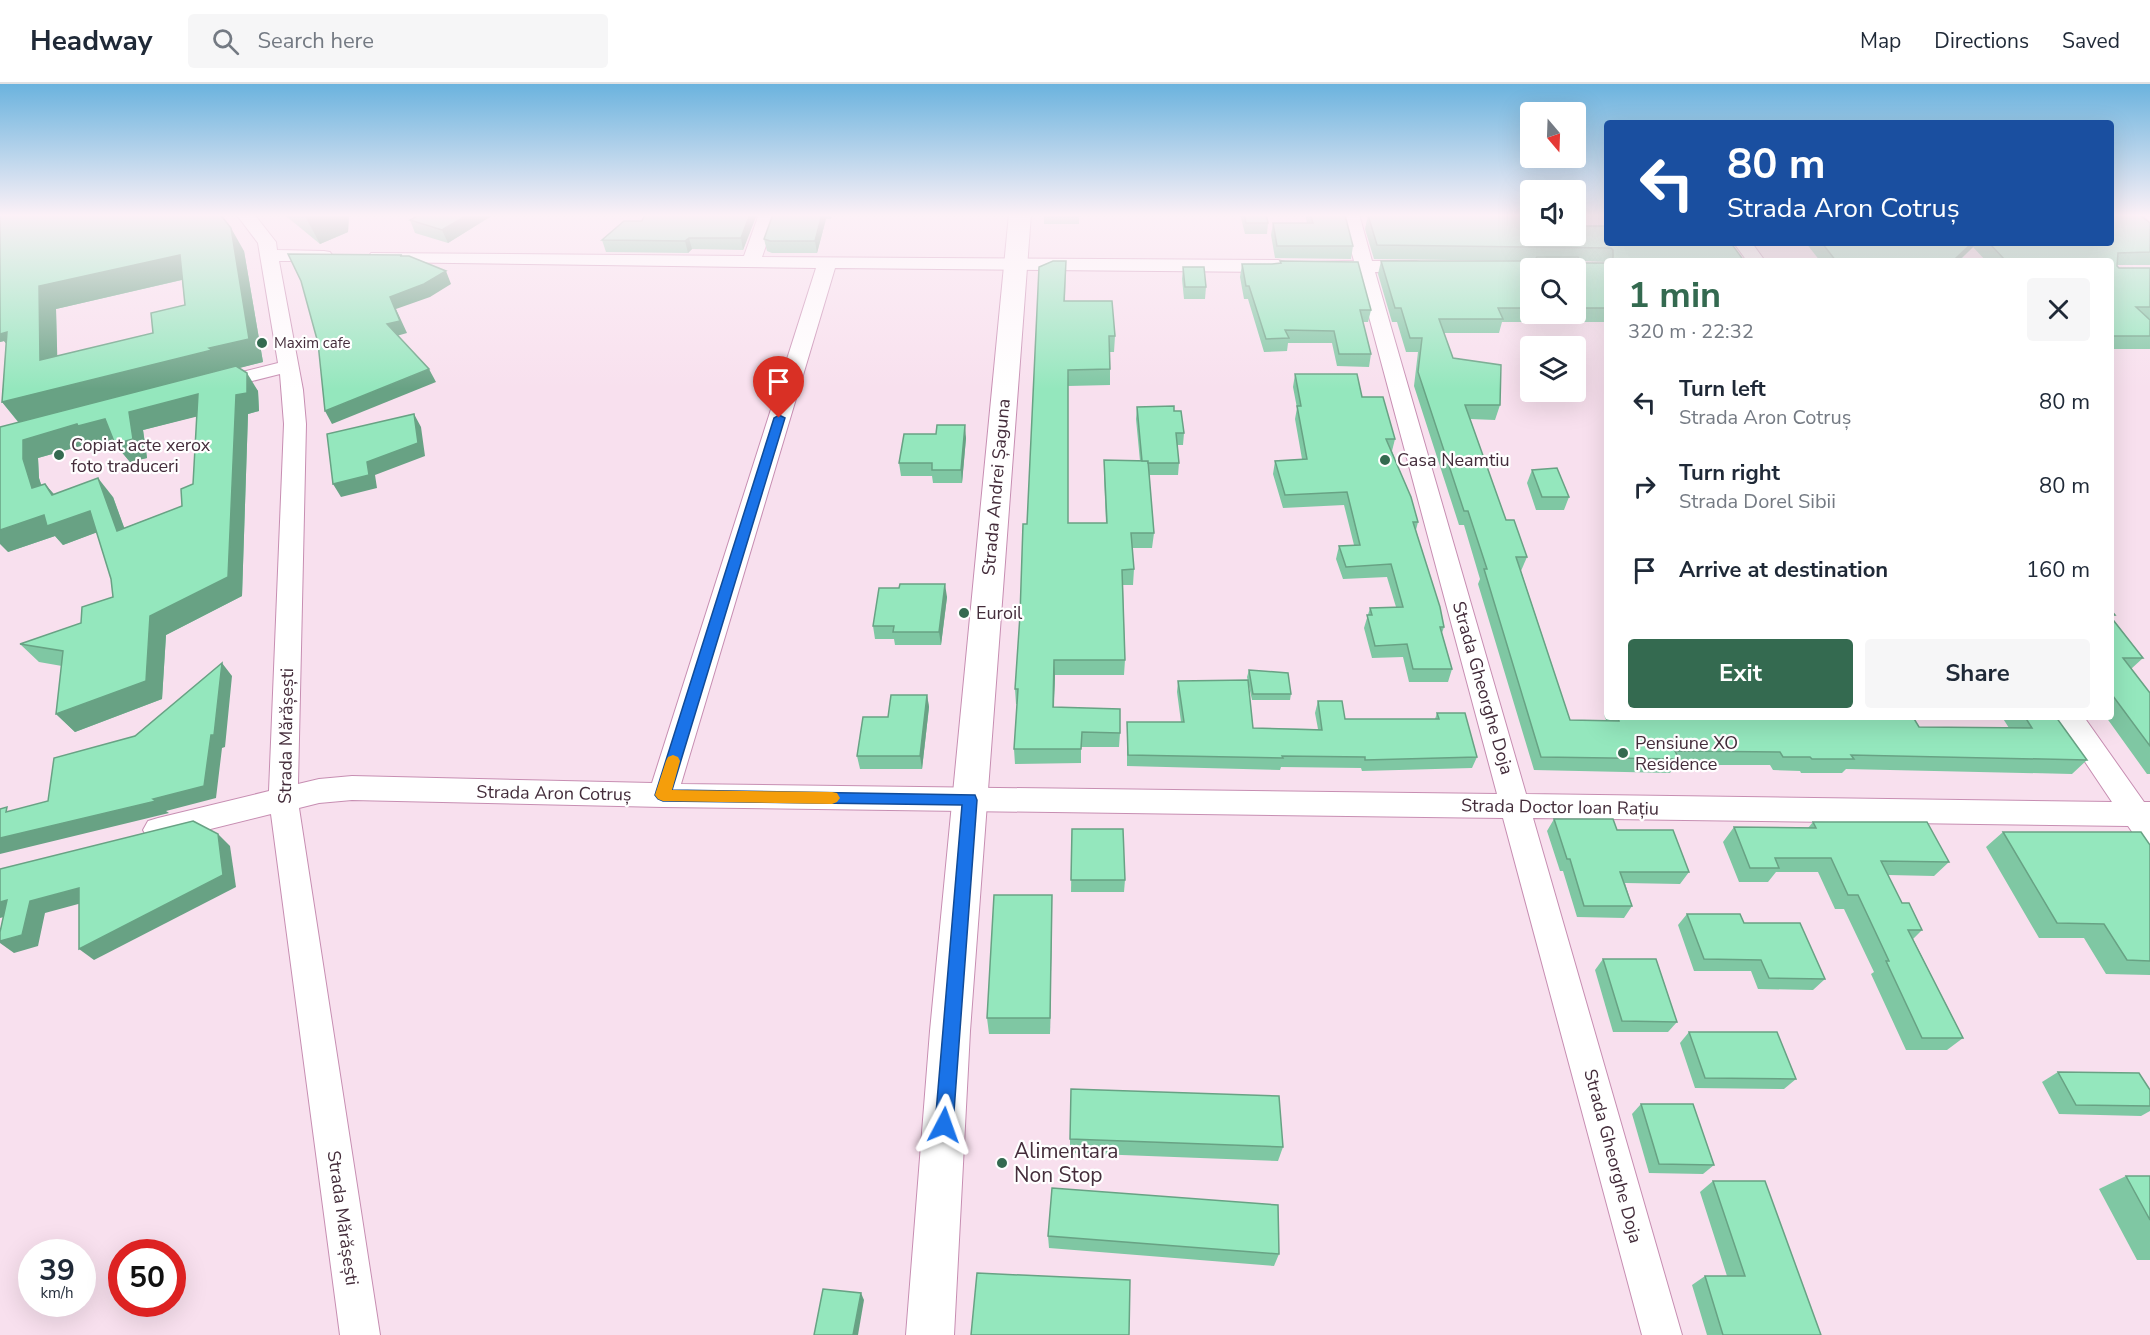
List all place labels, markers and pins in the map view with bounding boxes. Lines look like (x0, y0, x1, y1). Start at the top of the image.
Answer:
place label: Maxim cafe (274, 333, 350, 353)
marker: Maxim cafe (255, 336, 269, 350)
pin (753, 356, 804, 418)
place label: Copiat acte xerox foto traduceri (71, 433, 211, 478)
marker: Copiat acte xerox foto traduceri (52, 448, 66, 462)
place label: Casa Neamtiu (1397, 448, 1510, 472)
marker: Casa Neamtiu (1378, 453, 1392, 467)
place label: Euroil (976, 601, 1023, 625)
marker: Euroil (957, 606, 971, 620)
place label: Pensiune XO Residence (1635, 731, 1738, 776)
marker: Pensiune XO Residence (1616, 746, 1630, 760)
place label: Alimentara Non Stop (1014, 1137, 1119, 1189)
marker: Alimentara Non Stop (995, 1156, 1009, 1170)

